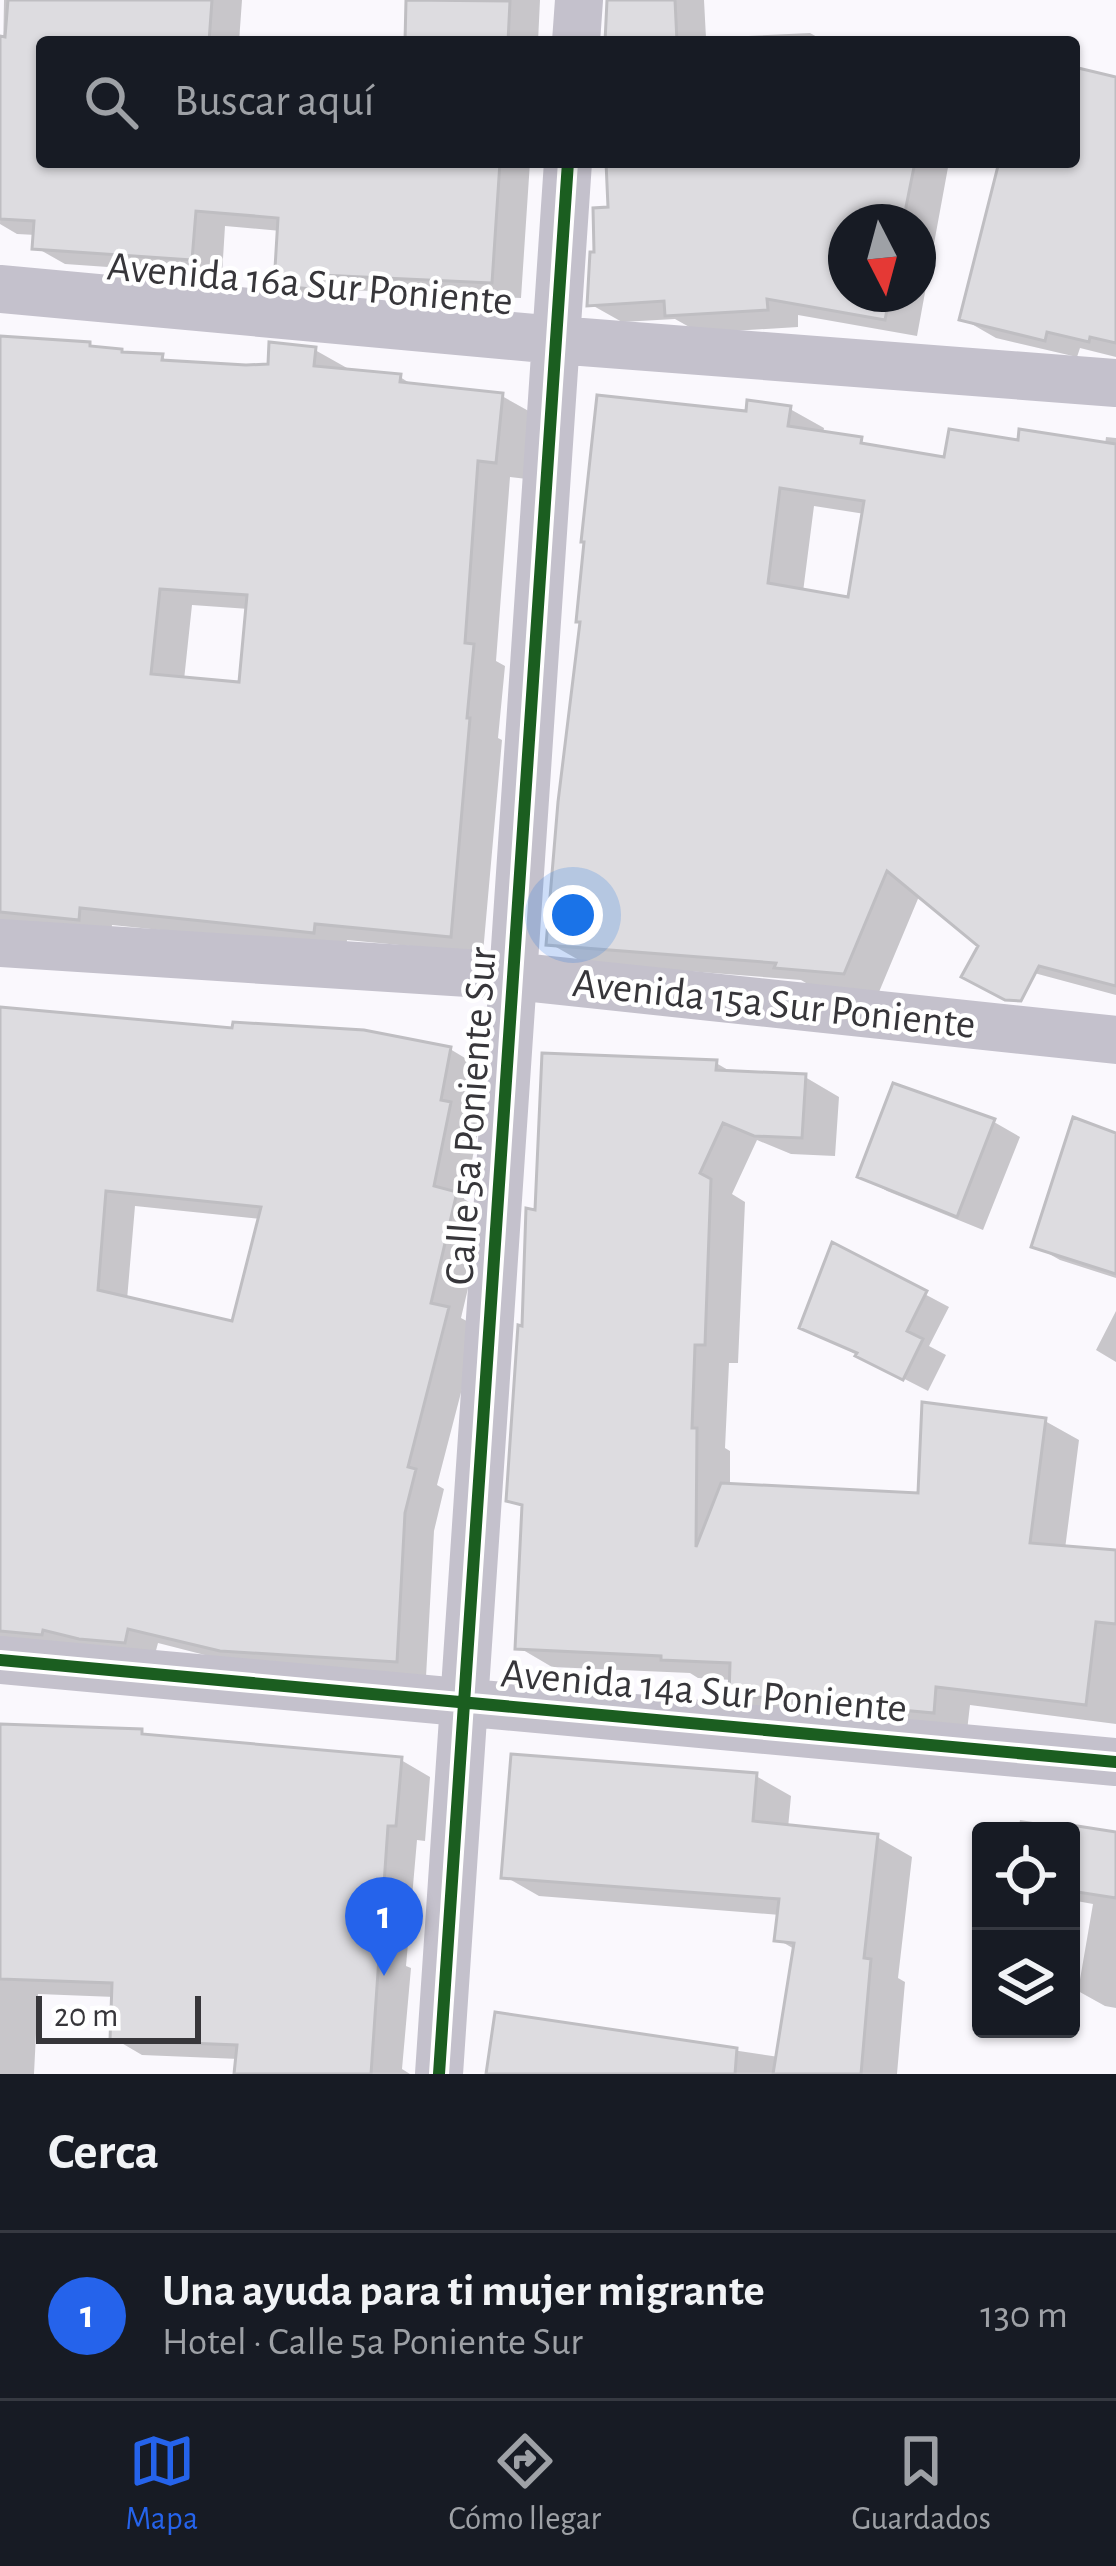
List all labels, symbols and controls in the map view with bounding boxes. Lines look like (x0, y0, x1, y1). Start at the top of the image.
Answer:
search box (36, 36, 1080, 168)
icon: search (78, 69, 144, 135)
text: Buscar aquí (174, 79, 374, 124)
north arrow (828, 204, 936, 312)
street label: Avenida 16a Sur Poniente (105, 245, 515, 323)
your location (543, 885, 603, 945)
street label: Calle 5a Poniente Sur (438, 945, 504, 1286)
street label: Avenida 15a Sur Poniente (570, 962, 978, 1046)
street label: Avenida 14a Sur Poniente (499, 1652, 909, 1730)
map controls (972, 1822, 1080, 2038)
button: locate (972, 1822, 1080, 1930)
pin: 1 (345, 1877, 423, 1976)
button: layers (972, 1930, 1080, 2038)
scale bar (36, 1990, 201, 2043)
text: 20 m (54, 2000, 118, 2033)
text: Cerca (48, 2127, 159, 2178)
text: Una ayuda para ti mujer migrante (162, 2269, 765, 2314)
text: 1 (80, 2296, 94, 2335)
text: 130 m (980, 2296, 1068, 2335)
text: Hotel · Calle 5a Poniente Sur (162, 2323, 583, 2362)
tab: Mapa (125, 2428, 198, 2540)
tab: Cómo llegar (448, 2428, 601, 2540)
tab: Guardados (852, 2428, 991, 2540)

